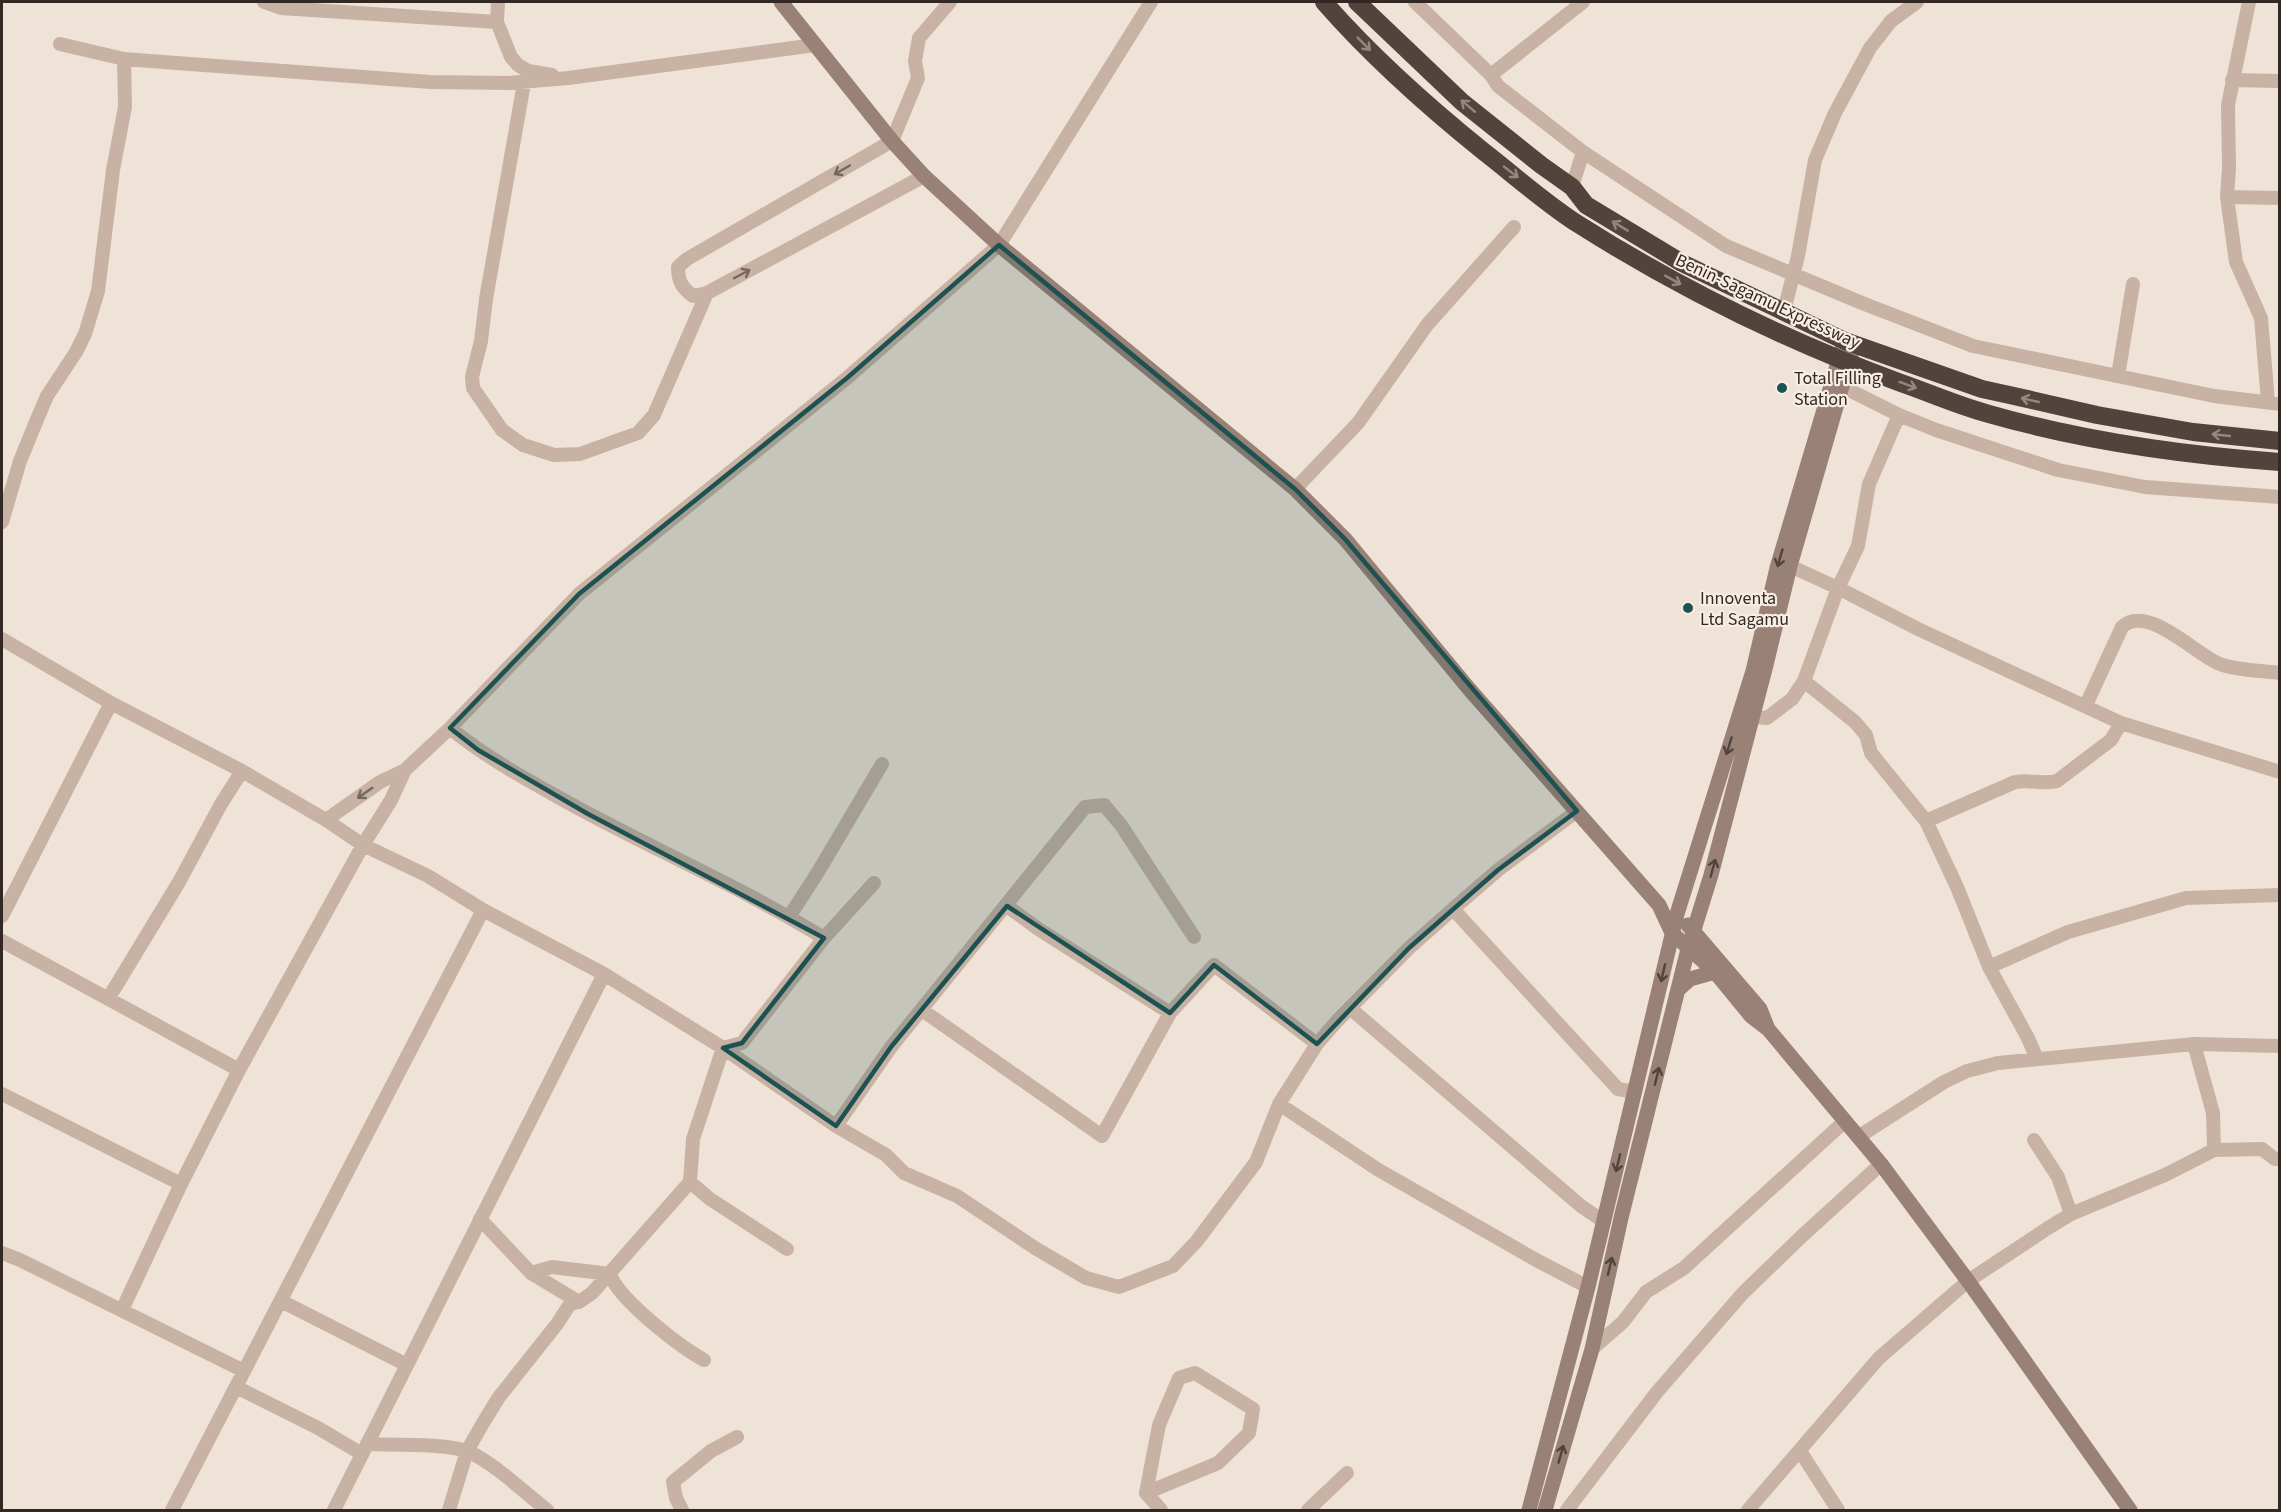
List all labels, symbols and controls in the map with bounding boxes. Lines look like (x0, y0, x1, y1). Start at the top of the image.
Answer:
one-way arrow (1356, 37, 1371, 52)
one-way arrow (1461, 99, 1476, 113)
one-way arrow (833, 165, 850, 177)
one-way arrow (1502, 166, 1518, 179)
one-way arrow (1612, 219, 1629, 231)
street label: Benin-Sagamu Expressway (1671, 248, 1865, 356)
one-way arrow (733, 268, 750, 280)
one-way arrow (1664, 274, 1681, 286)
place label: Total Filling Station (1794, 366, 1881, 412)
one-way arrow (1898, 380, 1917, 391)
marker: Total Filling Station (1775, 381, 1789, 395)
one-way arrow (2020, 393, 2039, 405)
one-way arrow (2212, 429, 2232, 440)
one-way arrow (1774, 548, 1785, 567)
place label: Innoventa Ltd Sagamu (1700, 586, 1789, 632)
marker: Innoventa Ltd Sagamu (1681, 601, 1695, 615)
one-way arrow (1723, 736, 1734, 755)
one-way arrow (357, 787, 373, 799)
one-way arrow (1707, 859, 1719, 878)
one-way arrow (1656, 963, 1668, 982)
one-way arrow (1652, 1067, 1664, 1086)
one-way arrow (1611, 1153, 1623, 1172)
one-way arrow (1605, 1256, 1617, 1275)
one-way arrow (1556, 1445, 1567, 1464)

